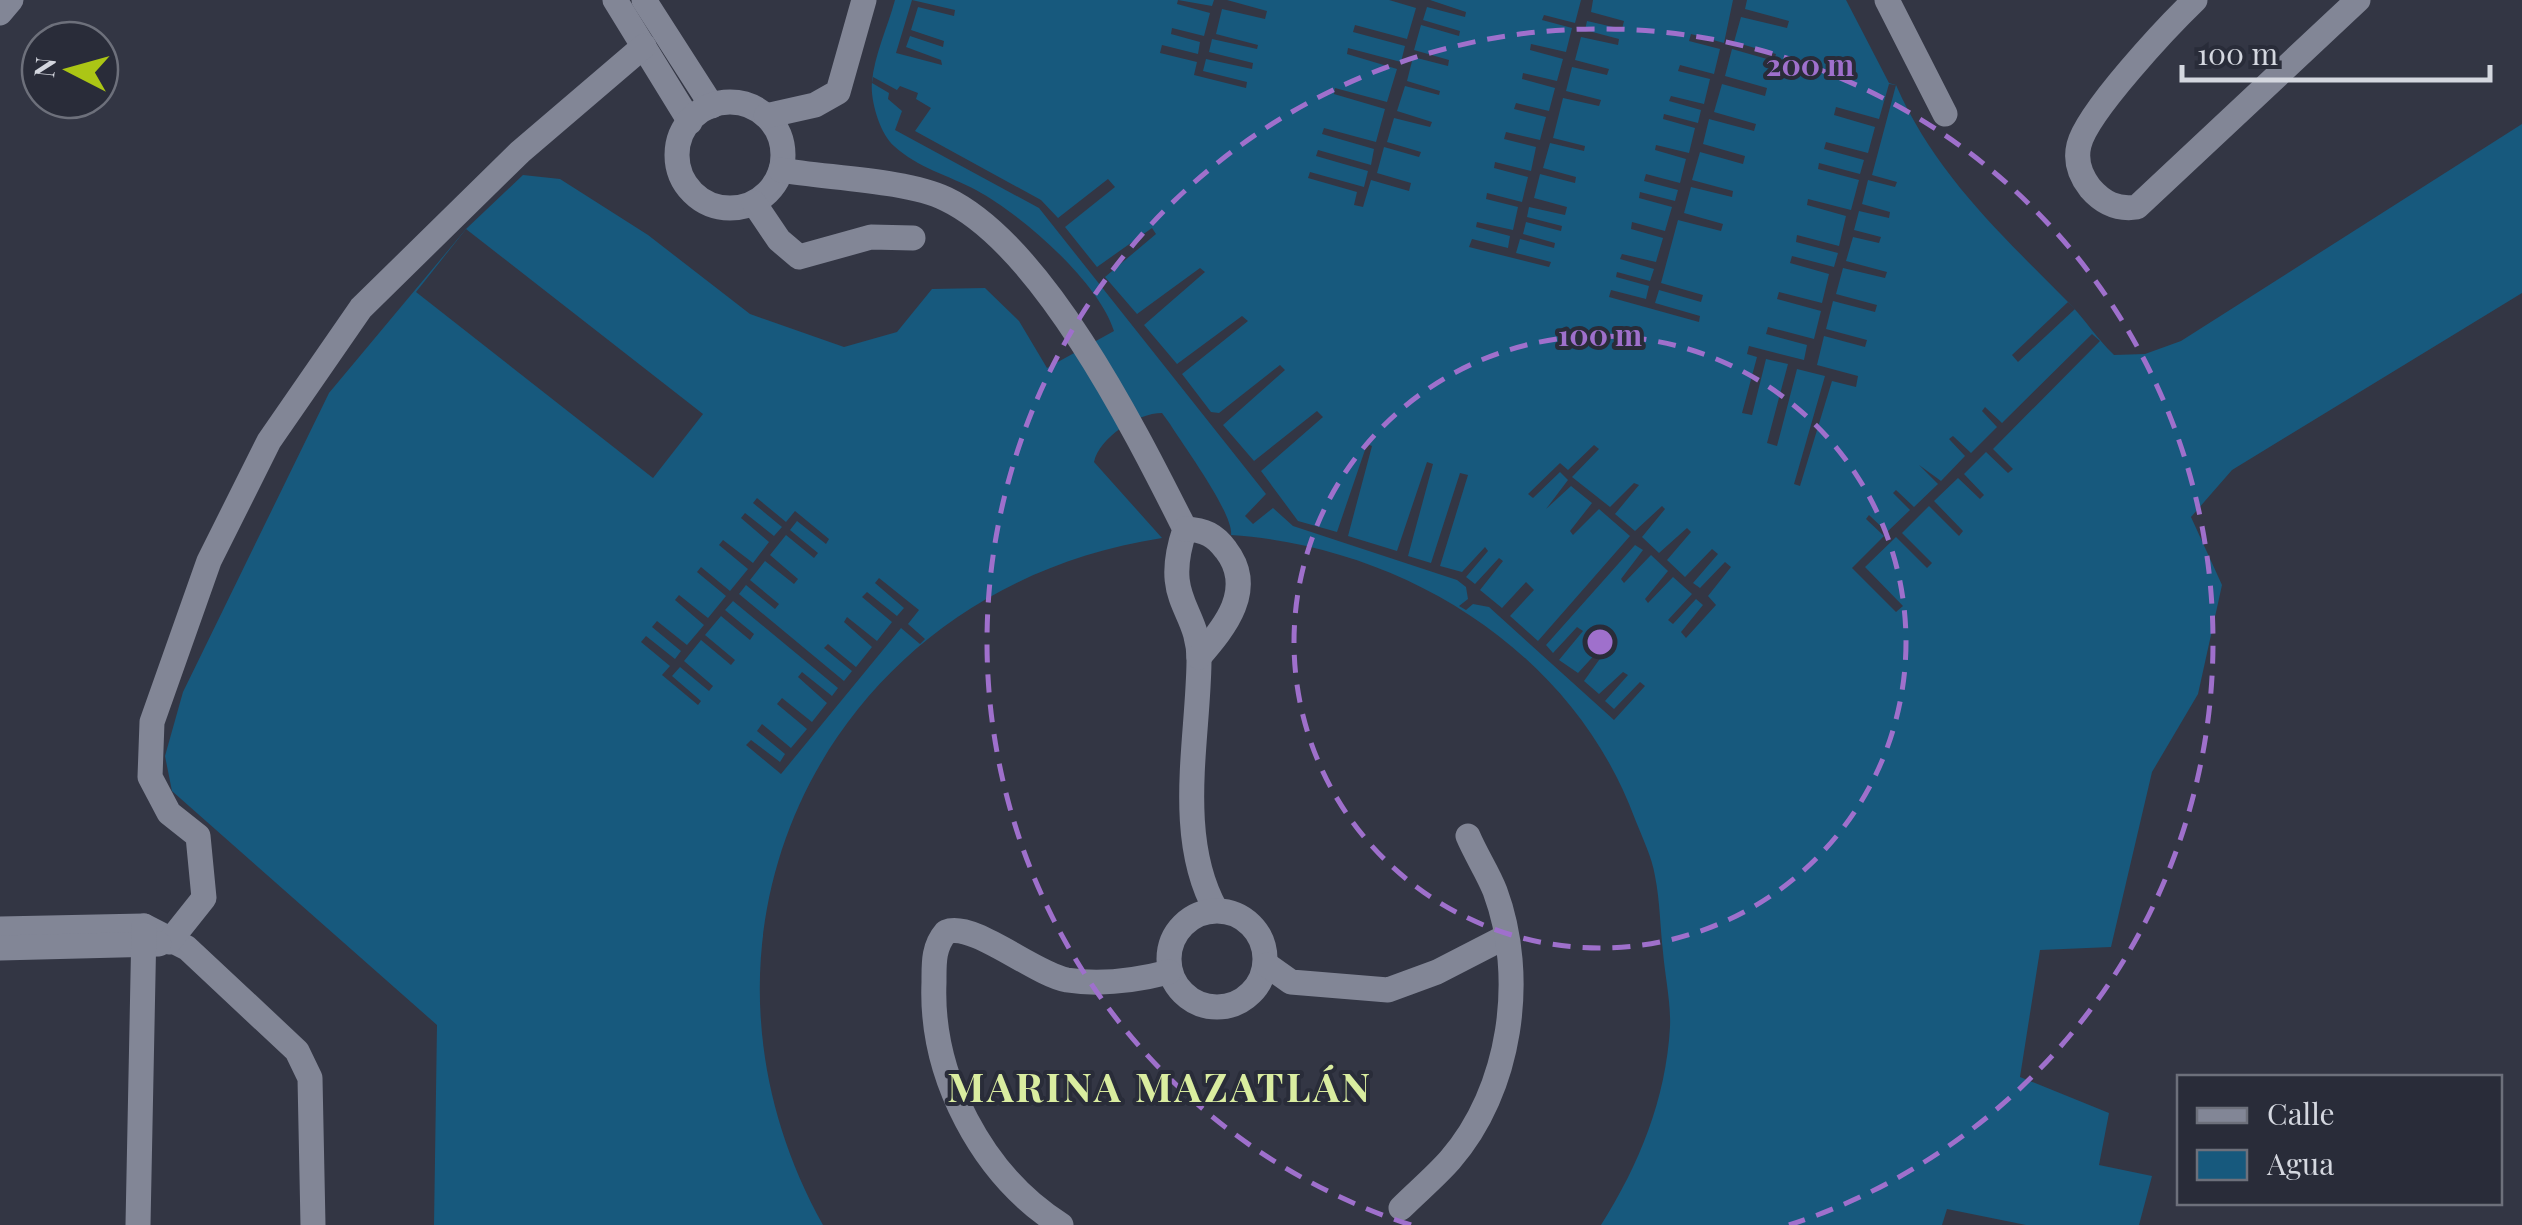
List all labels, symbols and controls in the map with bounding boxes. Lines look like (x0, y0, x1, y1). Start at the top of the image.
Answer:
north arrow (20, 20, 120, 120)
scale bar (2182, 20, 2490, 82)
text: 100 m (2197, 33, 2279, 73)
text: 200 m (1766, 44, 1854, 84)
text: N (24, 55, 63, 79)
text: 100 m (1558, 314, 1642, 354)
centre of rings (1582, 624, 1618, 660)
district label: MARINA MAZATLÁN (947, 1059, 1373, 1112)
legend (2177, 1075, 2502, 1205)
text: Calle (2267, 1093, 2335, 1133)
text: Agua (2266, 1143, 2334, 1183)

